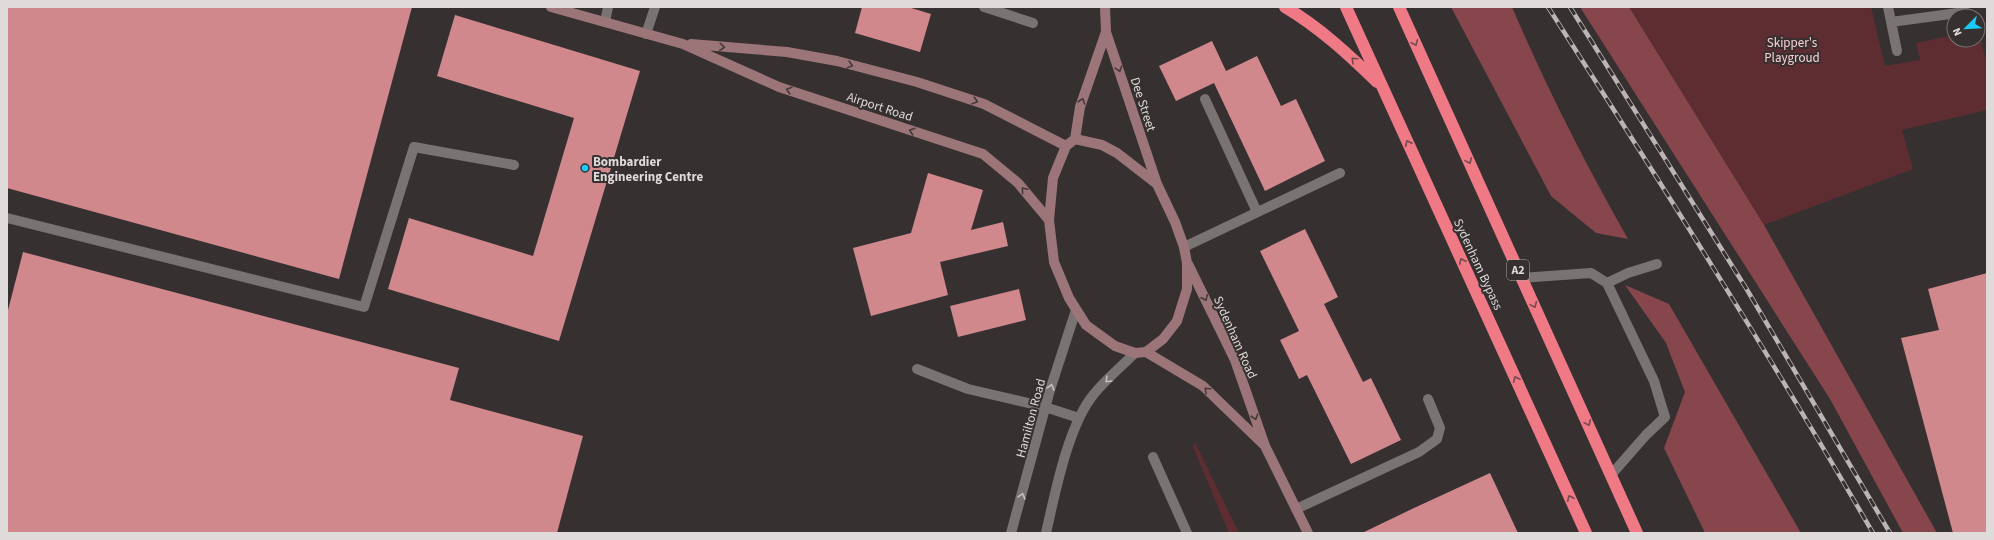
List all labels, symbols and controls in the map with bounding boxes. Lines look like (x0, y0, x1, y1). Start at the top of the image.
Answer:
north arrow (1946, 8, 1986, 48)
text: N (1949, 25, 1966, 38)
park label: Skipper's Playgroud (1764, 34, 1820, 67)
one-way arrow (1410, 38, 1418, 46)
one-way arrow (719, 42, 725, 51)
one-way arrow (1351, 57, 1359, 65)
one-way arrow (847, 60, 854, 68)
one-way arrow (1114, 65, 1123, 72)
street label: Dee Street (1126, 75, 1160, 134)
one-way arrow (785, 86, 792, 94)
street label: Airport Road (844, 88, 915, 126)
one-way arrow (971, 97, 978, 105)
one-way arrow (1078, 97, 1086, 104)
one-way arrow (909, 127, 916, 135)
one-way arrow (1405, 139, 1413, 147)
place label: Bombardier Engineering Centre (593, 153, 703, 186)
one-way arrow (1464, 157, 1472, 164)
marker: Bombardier Engineering Centre (580, 163, 590, 173)
one-way arrow (1022, 188, 1029, 195)
street label: Sydenham Bypass (1449, 216, 1507, 313)
one-way arrow (1459, 258, 1467, 265)
road number: A2 (1507, 260, 1529, 280)
one-way arrow (1200, 293, 1207, 301)
street label: Sydenham Road (1209, 293, 1261, 382)
one-way arrow (1529, 301, 1537, 308)
one-way arrow (1105, 375, 1113, 383)
one-way arrow (1513, 376, 1521, 384)
street label: Hamilton Road (1012, 377, 1050, 460)
one-way arrow (1046, 384, 1055, 391)
one-way arrow (1204, 388, 1211, 395)
one-way arrow (1250, 414, 1259, 421)
one-way arrow (1583, 419, 1591, 427)
one-way arrow (1017, 492, 1026, 499)
one-way arrow (1567, 494, 1575, 502)

